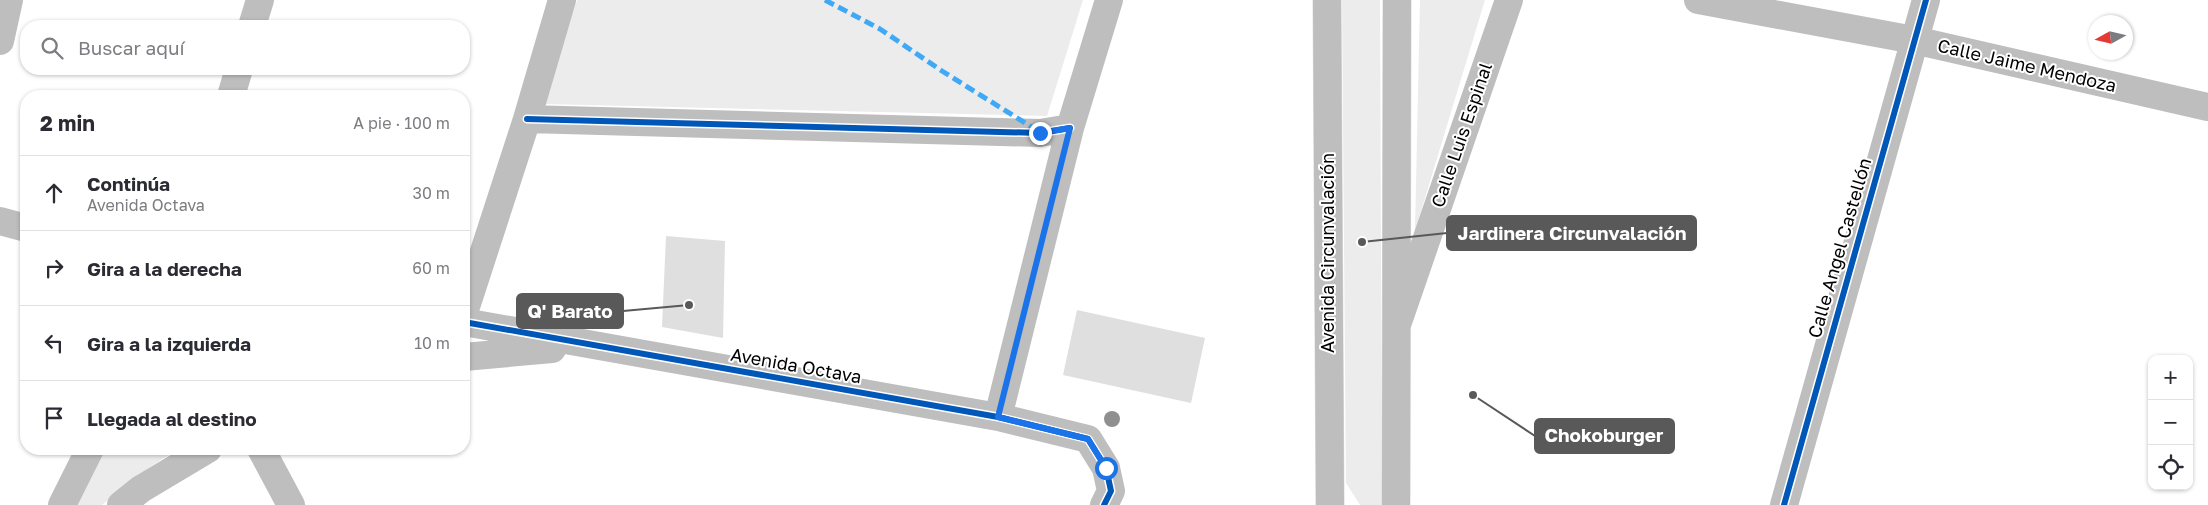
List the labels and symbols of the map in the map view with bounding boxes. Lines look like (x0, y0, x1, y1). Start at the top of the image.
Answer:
north arrow (2088, 15, 2133, 60)
street label: Calle Jaime Mendoza (1936, 34, 2119, 96)
street label: Calle Luis Espinal (1426, 59, 1496, 210)
route end (1029, 122, 1052, 145)
street label: Avenida Circunvalación (1316, 153, 1338, 353)
street label: Calle Angel Castellón (1803, 155, 1875, 340)
callout: Jardinera Circunvalación (1447, 216, 1696, 250)
text: Jardinera Circunvalación (1458, 221, 1686, 244)
callout: Q' Barato (517, 294, 623, 328)
text: Q' Barato (527, 299, 613, 322)
street label: Avenida Octava (729, 343, 863, 387)
callout: Chokoburger (1535, 419, 1674, 453)
text: Chokoburger (1545, 423, 1664, 446)
route start (1095, 457, 1118, 480)

